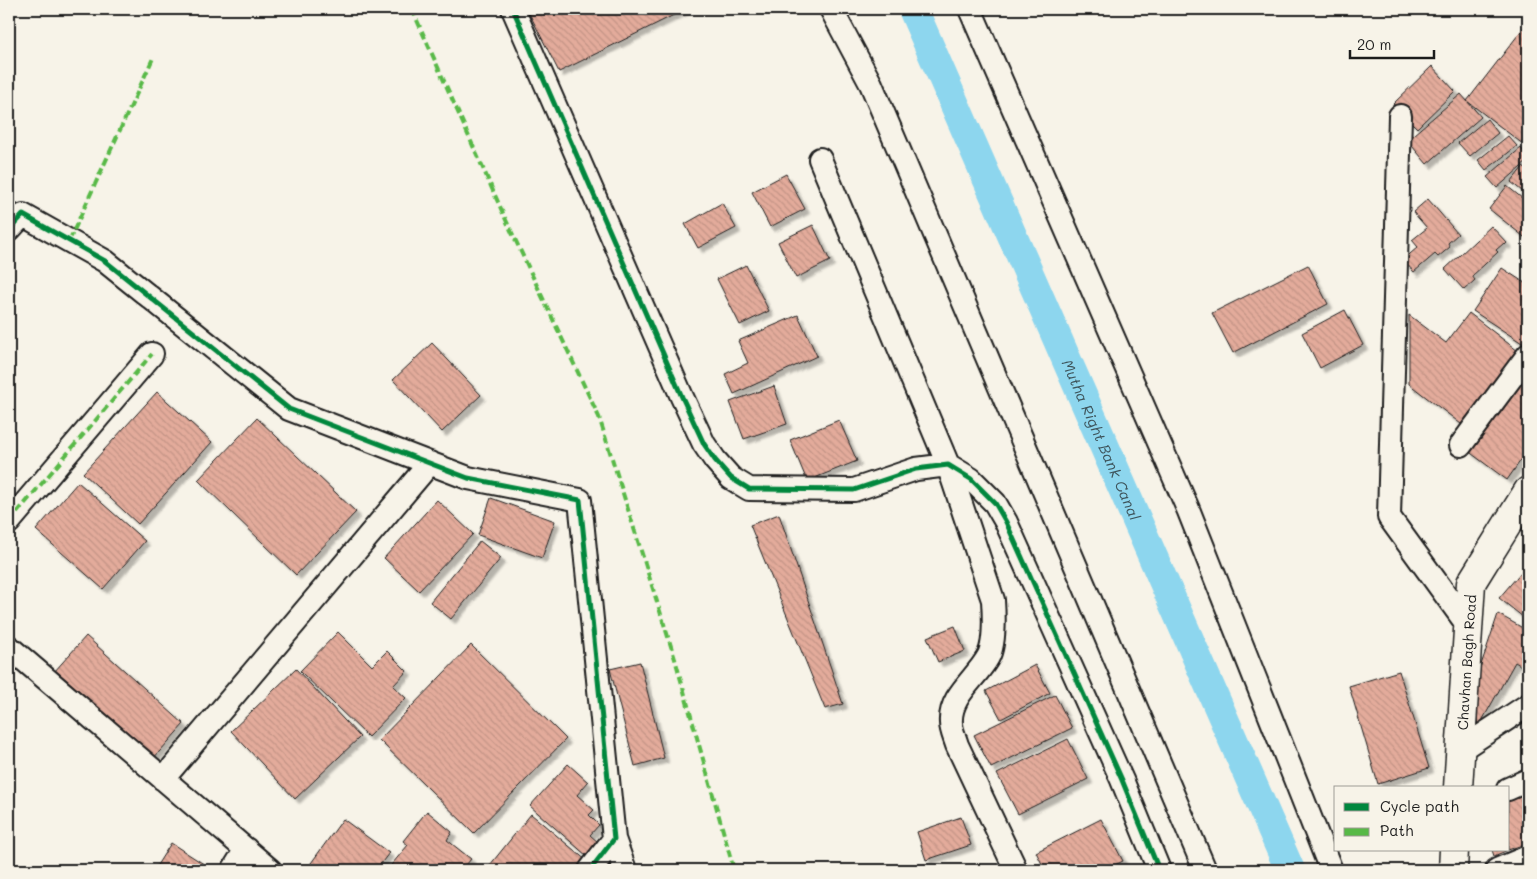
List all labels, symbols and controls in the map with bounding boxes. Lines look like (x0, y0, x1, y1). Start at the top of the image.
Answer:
scale bar (1350, 28, 1433, 60)
text: 20 m (1357, 34, 1391, 54)
water label: Mutha Right Bank Canal (1058, 356, 1146, 523)
street label: Chavhan Bagh Road (1452, 594, 1480, 731)
legend (1334, 786, 1510, 852)
text: Cycle path (1380, 796, 1459, 816)
text: Path (1380, 820, 1414, 840)

